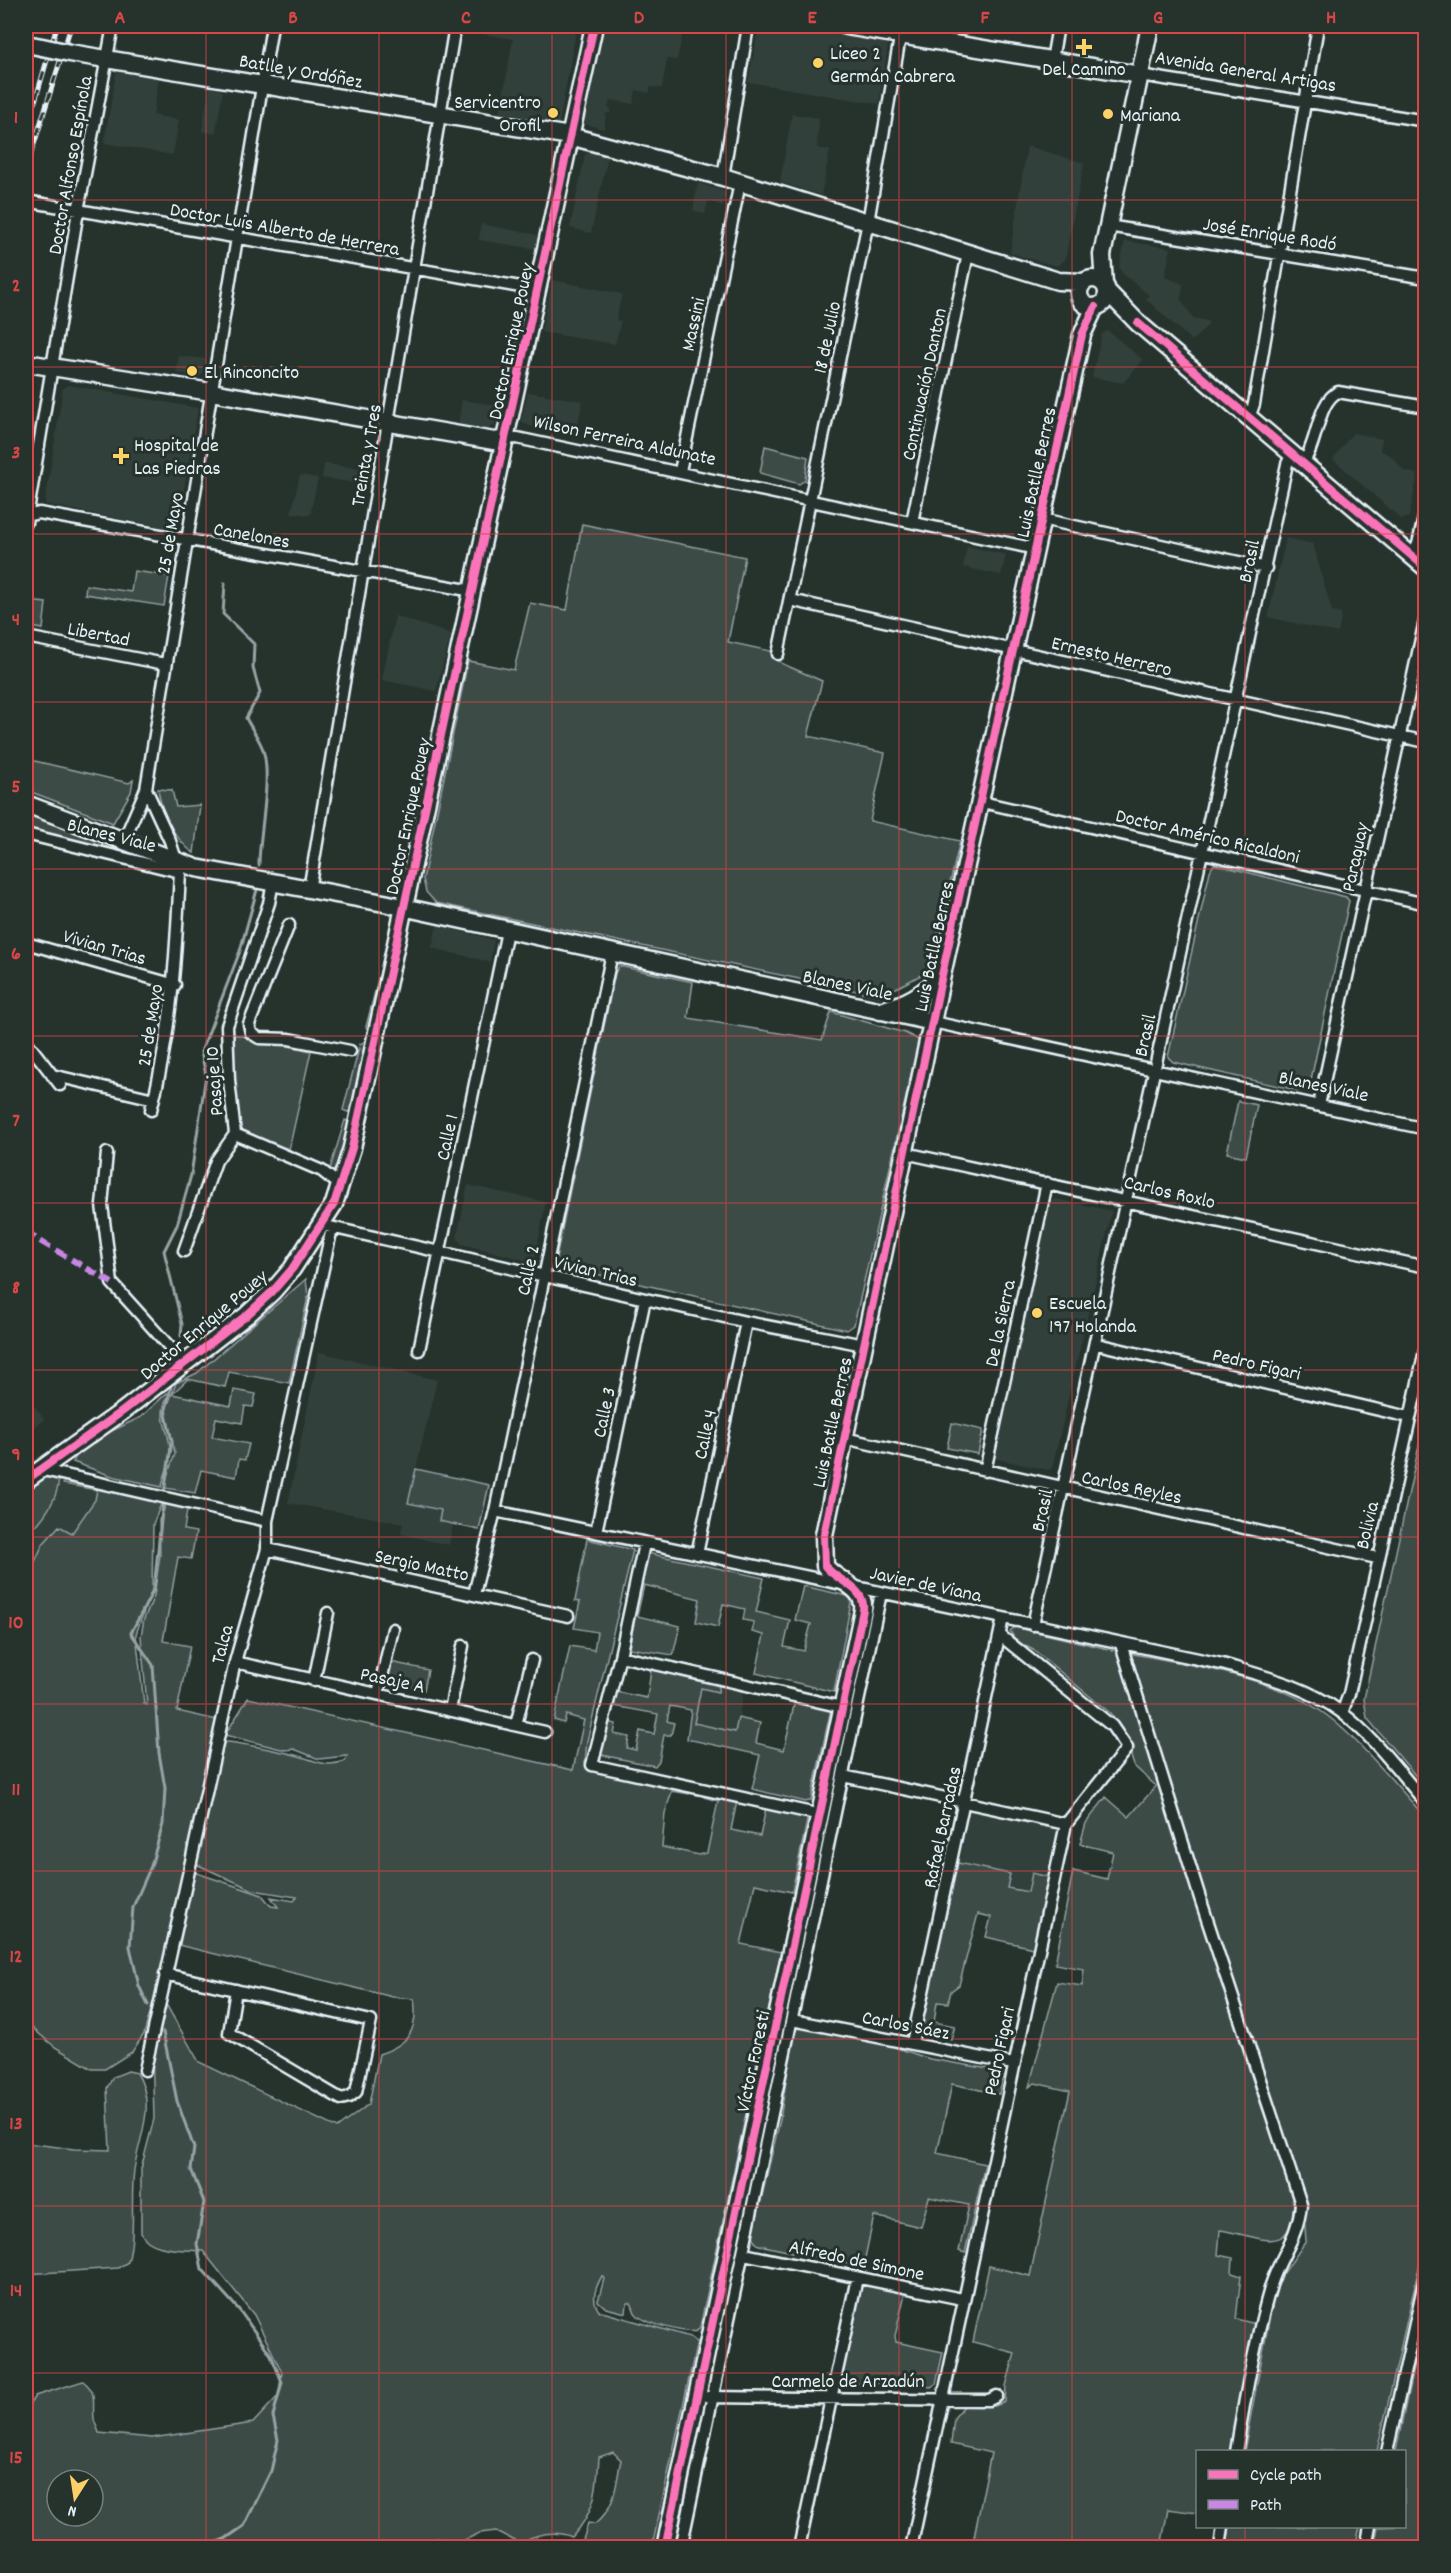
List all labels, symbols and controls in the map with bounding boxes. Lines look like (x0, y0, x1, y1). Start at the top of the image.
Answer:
text: A (115, 5, 126, 33)
text: B (288, 5, 298, 33)
text: C (461, 5, 471, 33)
text: D (634, 5, 645, 33)
text: E (807, 5, 817, 33)
text: F (981, 5, 991, 33)
text: G (1153, 5, 1163, 33)
text: H (1326, 5, 1336, 33)
marker: Del Camino (1077, 40, 1091, 54)
place label: Liceo 2 Germán Cabrera (830, 41, 955, 92)
street label: Avenida General Artigas (1153, 45, 1338, 101)
street label: Batlle y Ordóñez (237, 48, 365, 98)
marker: Liceo 2 Germán Cabrera (811, 56, 825, 70)
place label: Del Camino (1042, 57, 1126, 85)
street label: Doctor Alfonso Espínola (42, 73, 102, 257)
place label: Servicentro Orofil (454, 90, 541, 141)
place label: Mariana (1120, 103, 1181, 131)
text: 1 (14, 105, 18, 133)
marker: Servicentro Orofil (546, 106, 560, 120)
marker: Mariana (1101, 107, 1115, 121)
street label: Doctor Luis Alberto de Herrera (167, 197, 402, 265)
street label: José Enrique Rodó (1201, 212, 1338, 260)
street label: Doctor Enrique Pouey (483, 260, 543, 422)
text: 2 (12, 273, 20, 301)
street label: Massini (676, 295, 714, 354)
street label: 18 de Julio (808, 299, 850, 376)
street label: Continuación Danton (896, 306, 956, 463)
place label: El Rinconcito (204, 360, 299, 388)
marker: El Rinconcito (185, 364, 199, 378)
street label: Treinta y Tres (345, 402, 391, 509)
street label: Luis Batlle Berres (1010, 405, 1065, 541)
street label: Wilson Ferreira Aldunate (531, 409, 718, 475)
place label: Hospital de Las Piedras (134, 433, 221, 484)
text: 3 (12, 440, 20, 468)
marker: Hospital de Las Piedras (112, 447, 130, 465)
street label: 25 de Mayo (151, 490, 193, 577)
street label: Canelones (211, 516, 292, 557)
street label: Brasil (1233, 537, 1269, 586)
text: 4 (12, 607, 20, 635)
street label: Libertad (65, 616, 132, 656)
street label: Ernesto Herrero (1048, 630, 1174, 685)
street label: Doctor Enrique Pouey (380, 735, 440, 897)
text: 5 (11, 774, 21, 802)
street label: Doctor Américo Ricaldoni (1112, 803, 1302, 873)
street label: Blanes Viale (64, 812, 159, 862)
street label: Paraguay (1336, 820, 1378, 895)
street label: Luis Batlle Berres (908, 879, 963, 1015)
street label: Vivian Trias (59, 924, 149, 974)
text: 6 (11, 941, 21, 969)
street label: Blanes Viale (800, 964, 895, 1010)
street label: 25 de Mayo (132, 982, 172, 1069)
street label: Brasil (1128, 1011, 1165, 1060)
street label: Pasaje 10 (200, 1045, 232, 1117)
street label: Blanes Viale (1276, 1065, 1371, 1111)
text: 7 (12, 1108, 20, 1136)
street label: Calle 1 (430, 1112, 467, 1163)
street label: Carlos Roxlo (1121, 1170, 1218, 1218)
street label: Calle 2 (511, 1243, 549, 1298)
street label: Vivian Trias (551, 1250, 640, 1296)
street label: Doctor Enrique Pouey (135, 1264, 276, 1388)
text: 8 (12, 1275, 20, 1303)
street label: De la Sierra (979, 1277, 1025, 1370)
place label: Escuela 197 Holanda (1049, 1291, 1137, 1342)
marker: Escuela 197 Holanda (1030, 1306, 1044, 1320)
street label: Pedro Figari (1209, 1342, 1304, 1390)
street label: Luis Batlle Berres (806, 1355, 861, 1491)
street label: Calle 3 (587, 1385, 625, 1441)
street label: Calle 4 (688, 1407, 726, 1462)
text: 9 (11, 1442, 21, 1470)
street label: Carlos Reyles (1079, 1465, 1184, 1513)
street label: Brasil (1025, 1486, 1062, 1535)
street label: Bolivia (1350, 1498, 1388, 1552)
street label: Sergio Matto (372, 1543, 471, 1591)
street label: Javier de Viana (867, 1560, 984, 1612)
text: 10 (8, 1610, 24, 1638)
street label: Talca (205, 1621, 243, 1668)
street label: Pasaje A (357, 1661, 428, 1702)
street label: Rafael Barradas (917, 1764, 971, 1891)
text: 11 (12, 1777, 20, 1805)
text: 12 (9, 1944, 23, 1972)
street label: Pedro Figari (978, 2004, 1024, 2099)
street label: Carlos Sáez (859, 2005, 952, 2049)
street label: Víctor Foresti (731, 2008, 779, 2115)
text: 13 (9, 2111, 23, 2139)
street label: Alfredo de Simone (786, 2234, 927, 2290)
text: 14 (10, 2278, 22, 2306)
street label: Carmelo de Arzadún (772, 2369, 924, 2397)
text: 15 (9, 2445, 23, 2473)
legend (1196, 2450, 1406, 2528)
text: Cycle path (1250, 2464, 1321, 2489)
north arrow (45, 2468, 105, 2528)
text: Path (1250, 2494, 1282, 2519)
text: N (66, 2498, 79, 2522)

